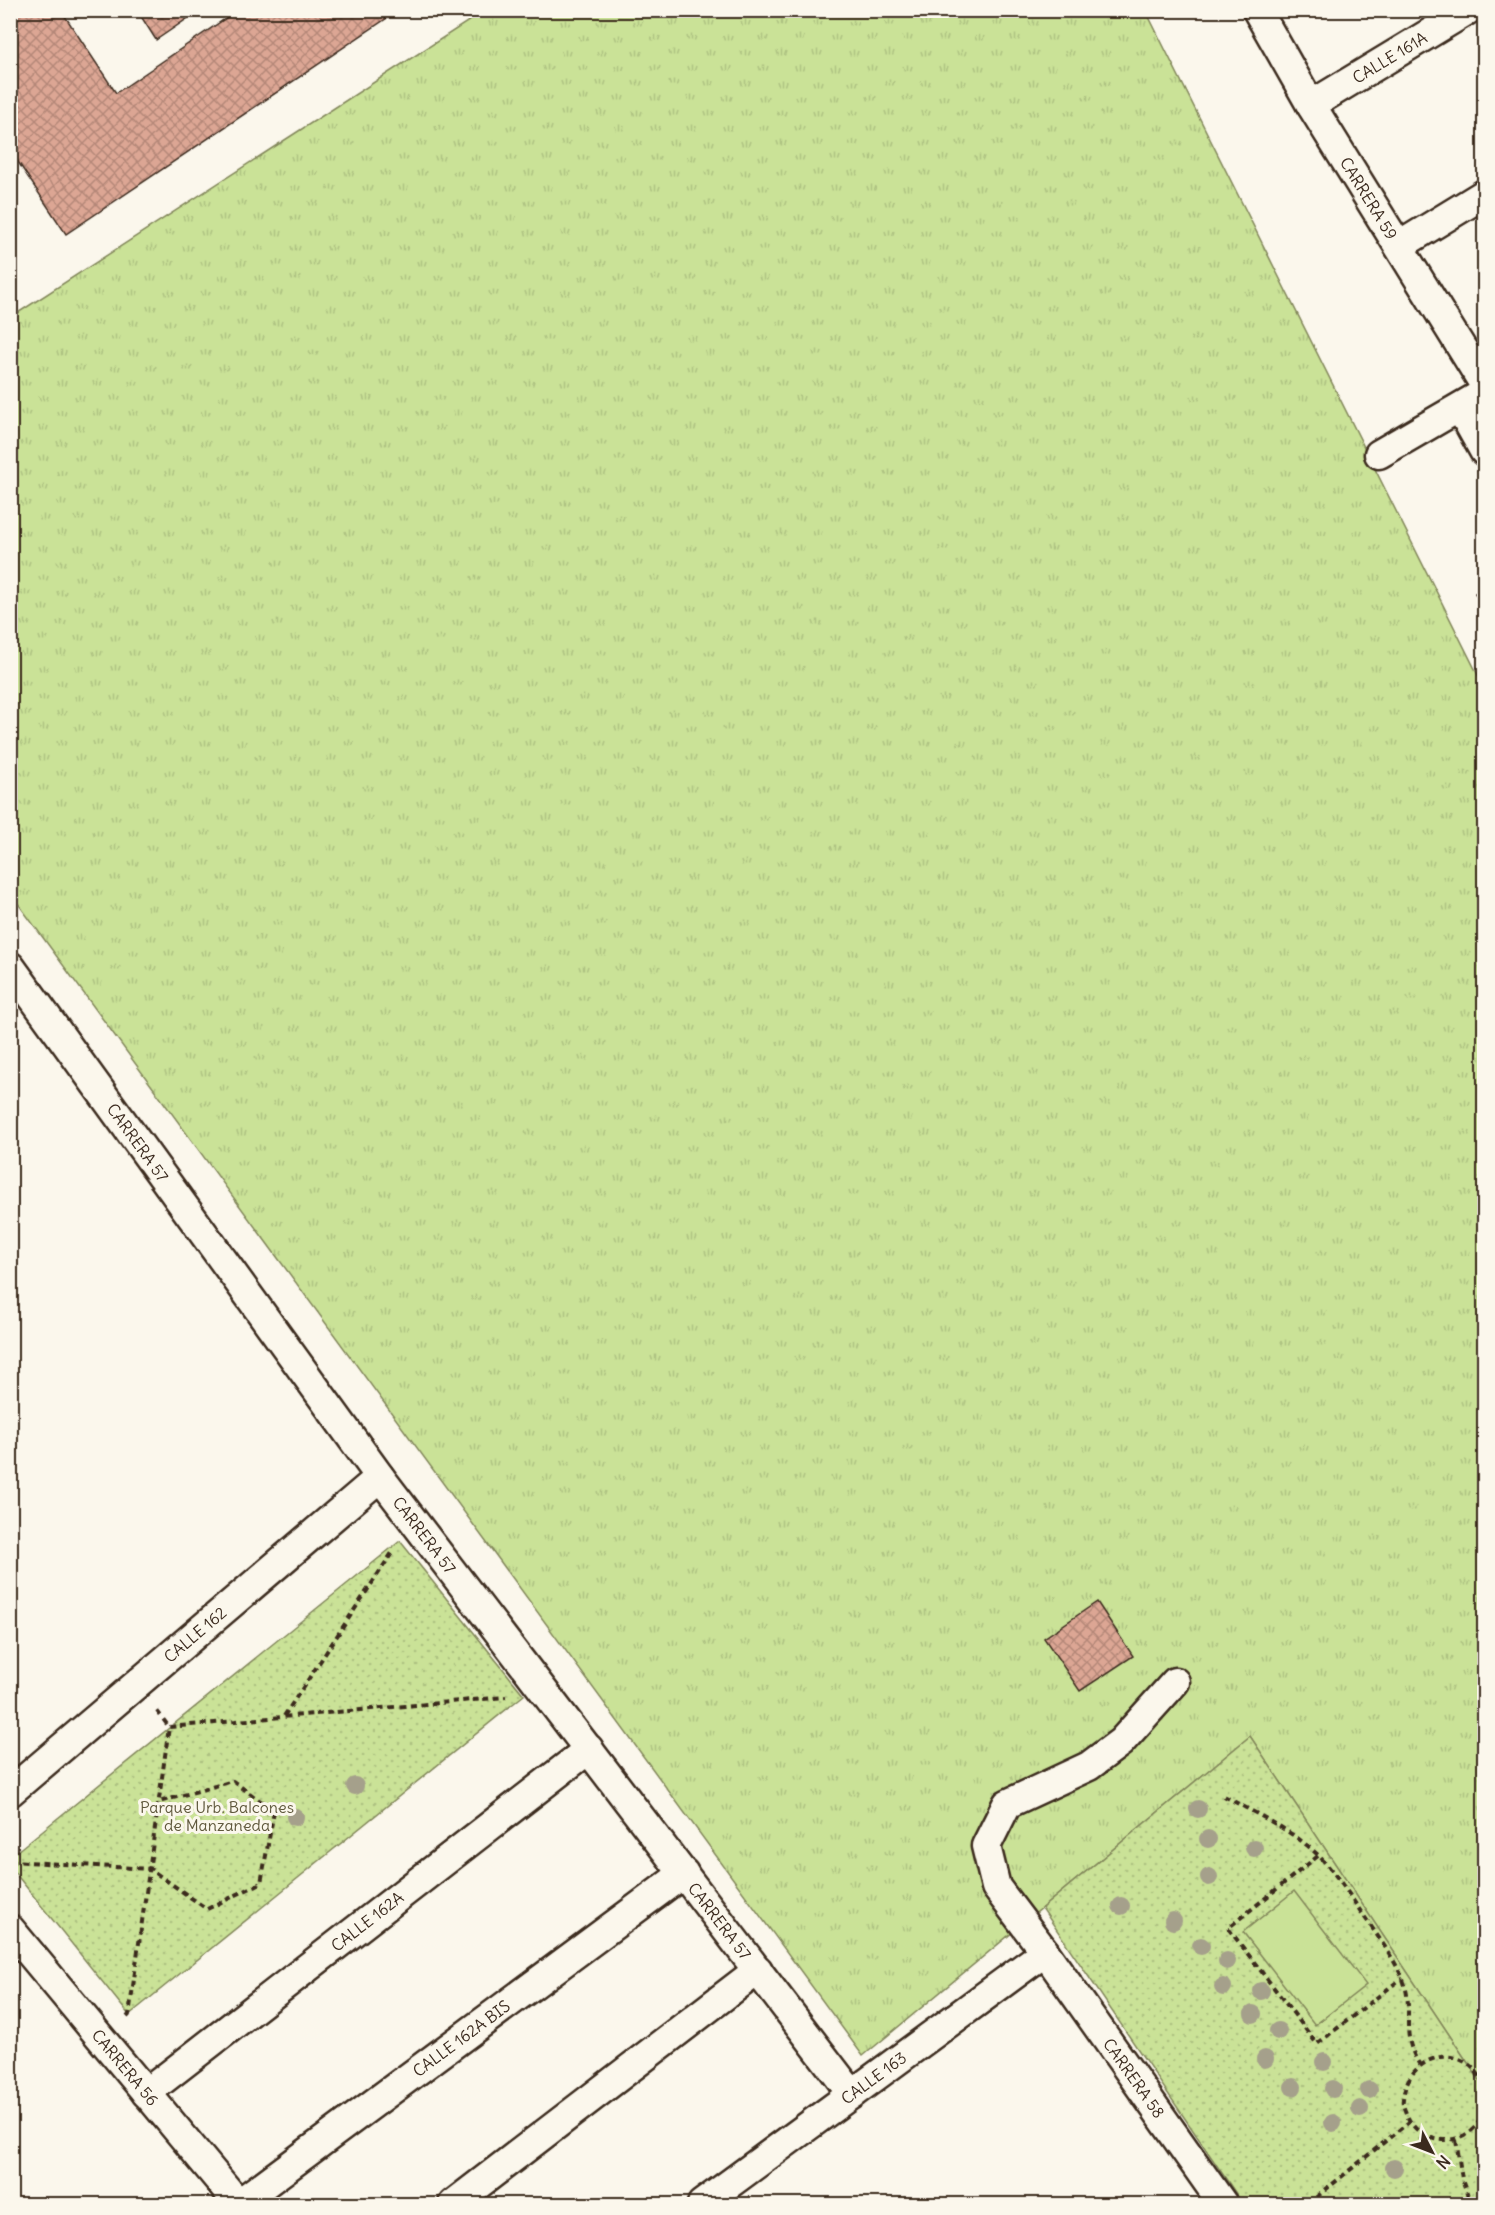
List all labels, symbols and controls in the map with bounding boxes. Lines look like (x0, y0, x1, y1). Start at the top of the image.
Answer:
street label: CALLE 161A (1349, 27, 1431, 88)
street label: CARRERA 59 (1336, 153, 1402, 243)
street label: CARRERA 57 (103, 1099, 173, 1186)
street label: CARRERA 57 (389, 1492, 460, 1578)
street label: CALLE 162 (160, 1602, 231, 1667)
park label: Parque Urb. Balcones de Manzaneda (140, 1797, 294, 1835)
street label: CARRERA 57 (684, 1878, 756, 1964)
street label: CALLE 162A (327, 1887, 407, 1956)
street label: CALLE 162A BIS (409, 1996, 514, 2081)
street label: CARRERA 56 (88, 2025, 163, 2110)
street label: CARRERA 58 (1099, 2034, 1169, 2122)
street label: CALLE 163 (837, 2047, 910, 2108)
north arrow (1402, 2122, 1462, 2182)
text: N (1432, 2151, 1454, 2173)

